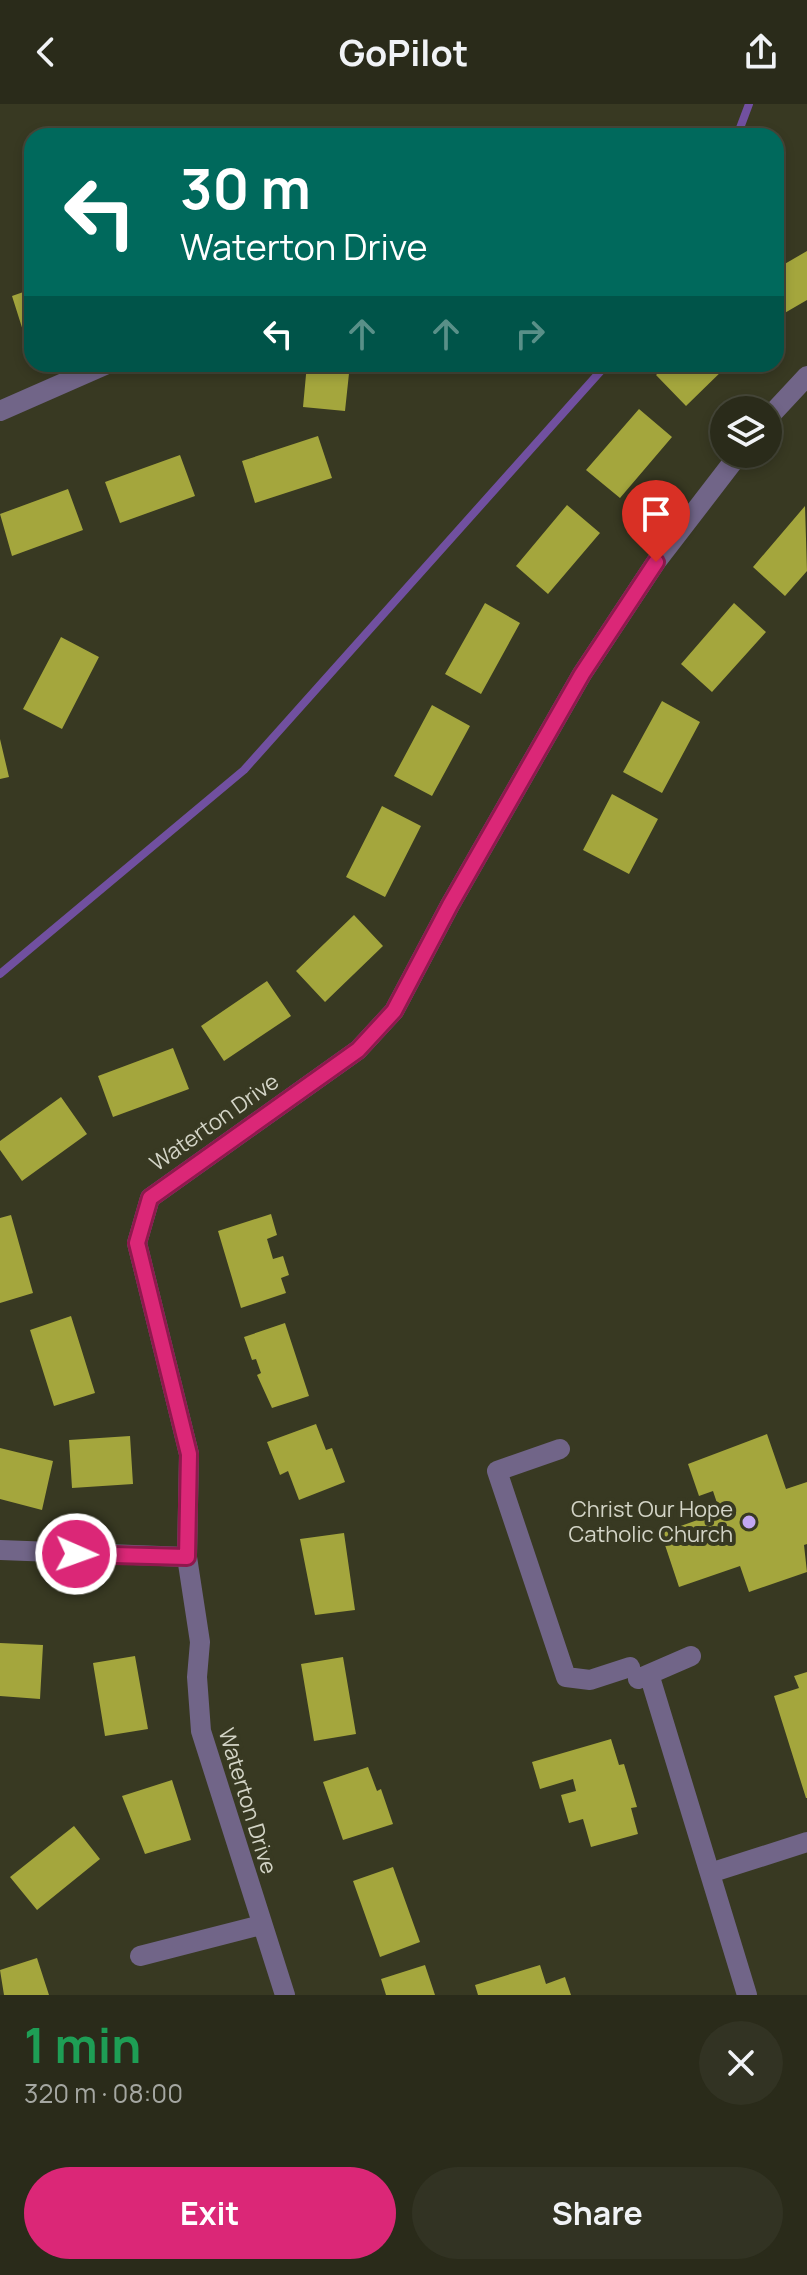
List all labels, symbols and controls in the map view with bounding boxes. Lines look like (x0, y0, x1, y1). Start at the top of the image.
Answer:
text: GoPilot (339, 28, 468, 77)
icon: back (24, 30, 68, 74)
icon: share (739, 30, 783, 74)
text: 30 m (180, 149, 311, 226)
icon: left (48, 160, 152, 264)
text: Waterton Drive (180, 222, 428, 271)
icon: left (256, 312, 300, 356)
icon: ahead (340, 312, 384, 356)
icon: ahead (424, 312, 468, 356)
icon: right (508, 312, 552, 356)
map controls (710, 396, 782, 468)
button: layers (710, 396, 782, 468)
pin (622, 480, 690, 562)
icon: arrive (634, 492, 678, 536)
street label: Waterton Drive (143, 1066, 285, 1178)
place label: Christ Our Hope Catholic Church (568, 1494, 733, 1549)
position arrow (34, 1512, 118, 1596)
marker: Christ Our Hope Catholic Church (740, 1513, 758, 1531)
street label: Waterton Drive (212, 1724, 284, 1878)
text: 1 min (24, 2012, 141, 2077)
button: close (699, 2021, 783, 2105)
text: 320 m · 08:00 (24, 2075, 183, 2111)
button: Exit (24, 2167, 396, 2259)
button: Share (412, 2167, 783, 2259)

